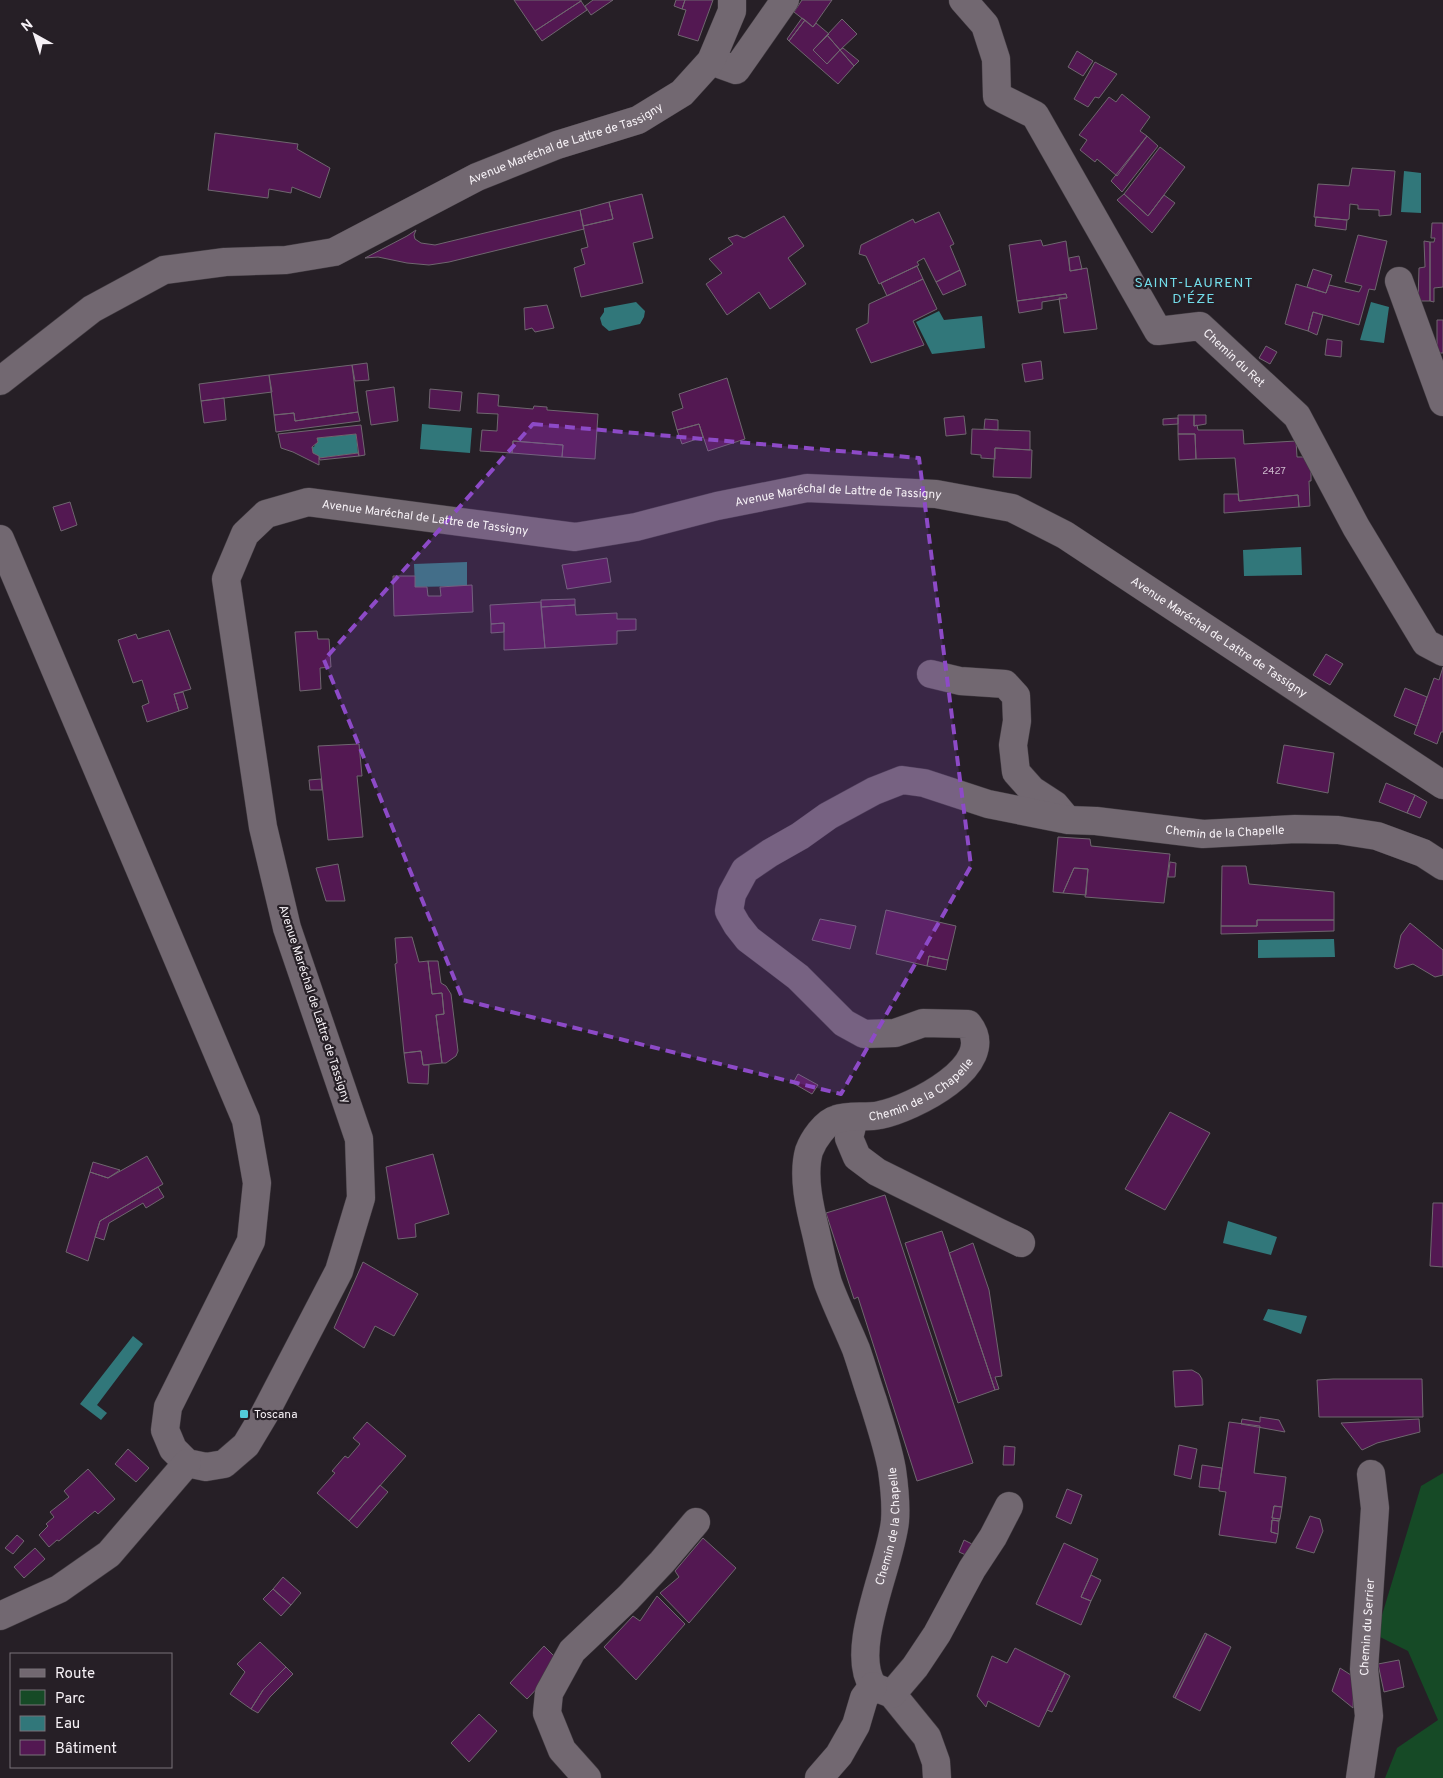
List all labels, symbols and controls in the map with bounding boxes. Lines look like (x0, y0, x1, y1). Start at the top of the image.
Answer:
north arrow (10, 10, 60, 60)
text: N (19, 16, 37, 36)
street label: Avenue Maréchal de Lattre de Tassigny (465, 100, 666, 189)
district label: SAINT-LAURENT D'ÉZE (1134, 275, 1254, 308)
street label: Chemin du Ret (1199, 326, 1268, 391)
house number: 2427 (1262, 465, 1286, 478)
street label: Avenue Maréchal de Lattre de Tassigny (734, 481, 943, 511)
street label: Avenue Maréchal de Lattre de Tassigny (321, 497, 529, 540)
street label: Avenue Maréchal de Lattre de Tassigny (1127, 574, 1310, 702)
street label: Chemin de la Chapelle (1164, 822, 1285, 843)
street label: Avenue Maréchal de Lattre de Tassigny (274, 903, 354, 1106)
street label: Chemin de la Chapelle (868, 1056, 978, 1125)
place label: Toscana (254, 1407, 297, 1423)
marker: Toscana (238, 1408, 250, 1420)
street label: Chemin de la Chapelle (872, 1466, 904, 1587)
street label: Chemin du Serrier (1357, 1578, 1379, 1676)
legend (10, 1653, 172, 1768)
text: Route (55, 1665, 95, 1684)
text: Parc (55, 1690, 85, 1709)
text: Eau (55, 1715, 80, 1734)
text: Bâtiment (55, 1740, 117, 1759)

